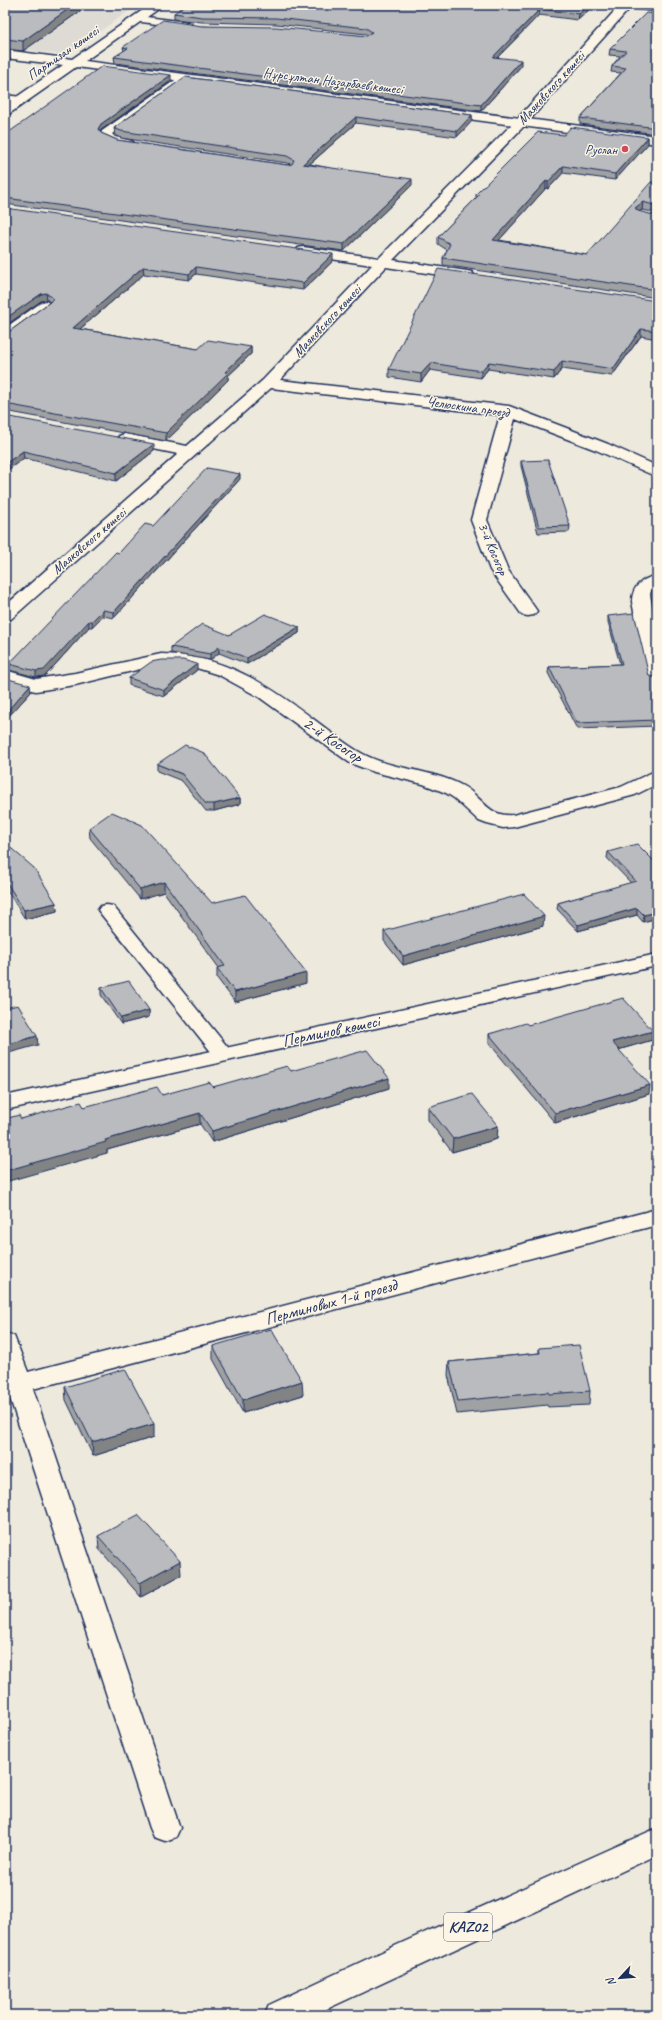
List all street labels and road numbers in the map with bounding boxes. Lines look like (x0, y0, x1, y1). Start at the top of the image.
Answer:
street label: Партизан көшесі (24, 21, 104, 84)
street label: Маяковского көшесі (514, 46, 590, 128)
street label: Нұрсұлтан Назарбаев көшесі (262, 64, 406, 98)
street label: Маяковского көшесі (289, 280, 366, 361)
street label: Челюскина проезд (426, 393, 512, 421)
street label: Маяковского көшесі (48, 503, 131, 578)
street label: 3-й Косогор (474, 520, 512, 578)
street label: 2-й Косогор (299, 712, 368, 768)
street label: Перминов көшесі (280, 1010, 383, 1052)
street label: Перминовых 1-й проезд (263, 1274, 401, 1330)
road number: KAZ02 (444, 1913, 492, 1941)

